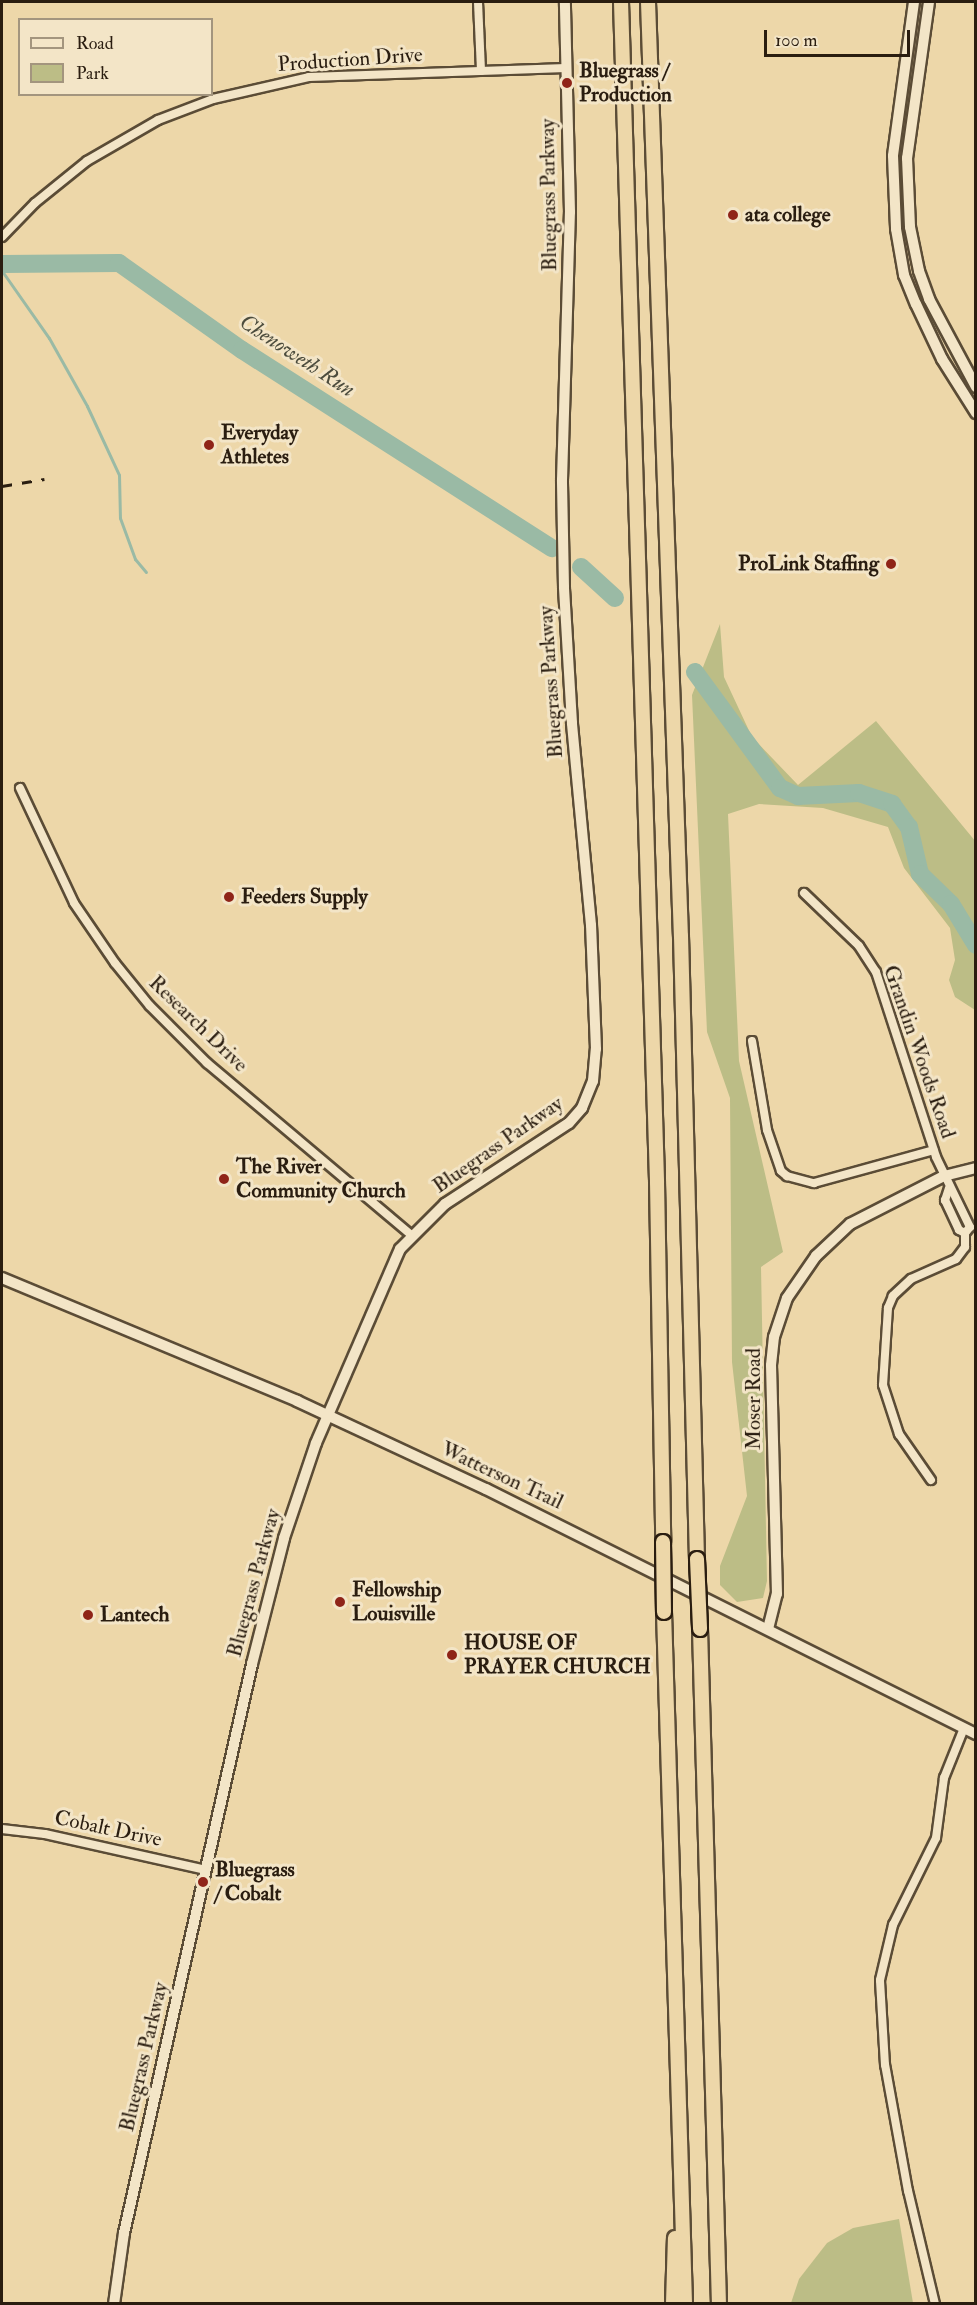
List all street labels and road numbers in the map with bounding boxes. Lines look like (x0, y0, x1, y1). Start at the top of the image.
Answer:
street label: Production Drive (277, 42, 423, 78)
street label: Bluegrass Parkway (535, 118, 563, 272)
street label: Bluegrass Parkway (533, 605, 569, 759)
street label: Grandin Woods Road (878, 962, 960, 1142)
street label: Research Drive (143, 970, 253, 1078)
street label: Bluegrass Parkway (428, 1091, 568, 1199)
street label: Moser Road (741, 1348, 767, 1450)
street label: Watterson Trail (437, 1437, 567, 1515)
street label: Bluegrass Parkway (222, 1506, 286, 1660)
street label: Cobalt Drive (52, 1805, 164, 1853)
street label: Bluegrass Parkway (115, 1980, 173, 2134)

